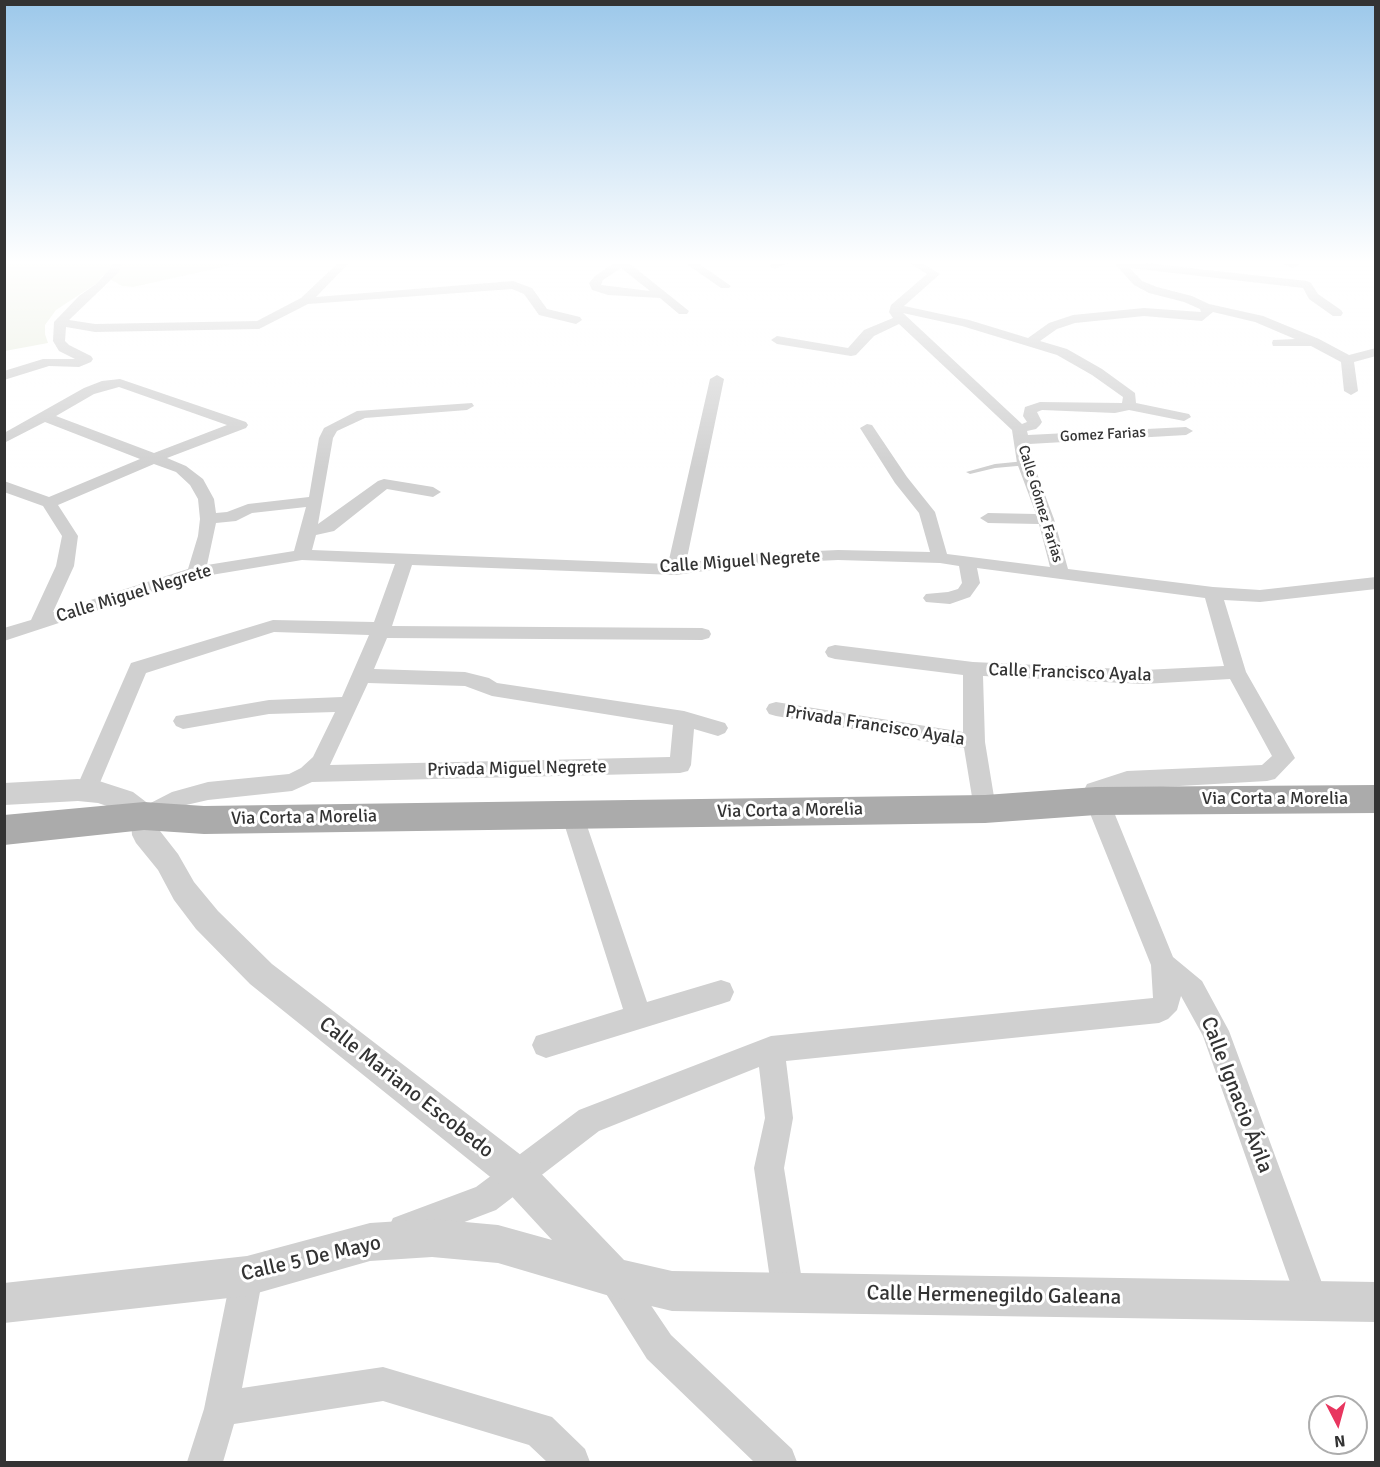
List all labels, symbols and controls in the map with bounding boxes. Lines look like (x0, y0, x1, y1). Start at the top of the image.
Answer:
street label: Gomez Farias (1060, 424, 1146, 446)
street label: Calle Gómez Farías (1014, 443, 1066, 565)
street label: Calle Miguel Negrete (659, 546, 821, 578)
street label: Calle Miguel Negrete (54, 560, 214, 628)
street label: Calle Francisco Ayala (988, 659, 1152, 687)
street label: Privada Francisco Ayala (784, 701, 966, 751)
street label: Privada Miguel Negrete (427, 757, 607, 781)
street label: Via Corta a Morelia (1202, 788, 1348, 810)
street label: Via Corta a Morelia (717, 799, 863, 823)
street label: Via Corta a Morelia (231, 806, 377, 830)
street label: Calle Mariano Escobedo (314, 1012, 498, 1164)
street label: Calle Ignacio Ávila (1195, 1013, 1277, 1177)
street label: Calle 5 De Mayo (239, 1231, 383, 1287)
street label: Calle Hermenegildo Galeana (866, 1281, 1122, 1311)
north arrow (1308, 1395, 1368, 1455)
text: N (1333, 1430, 1346, 1451)

